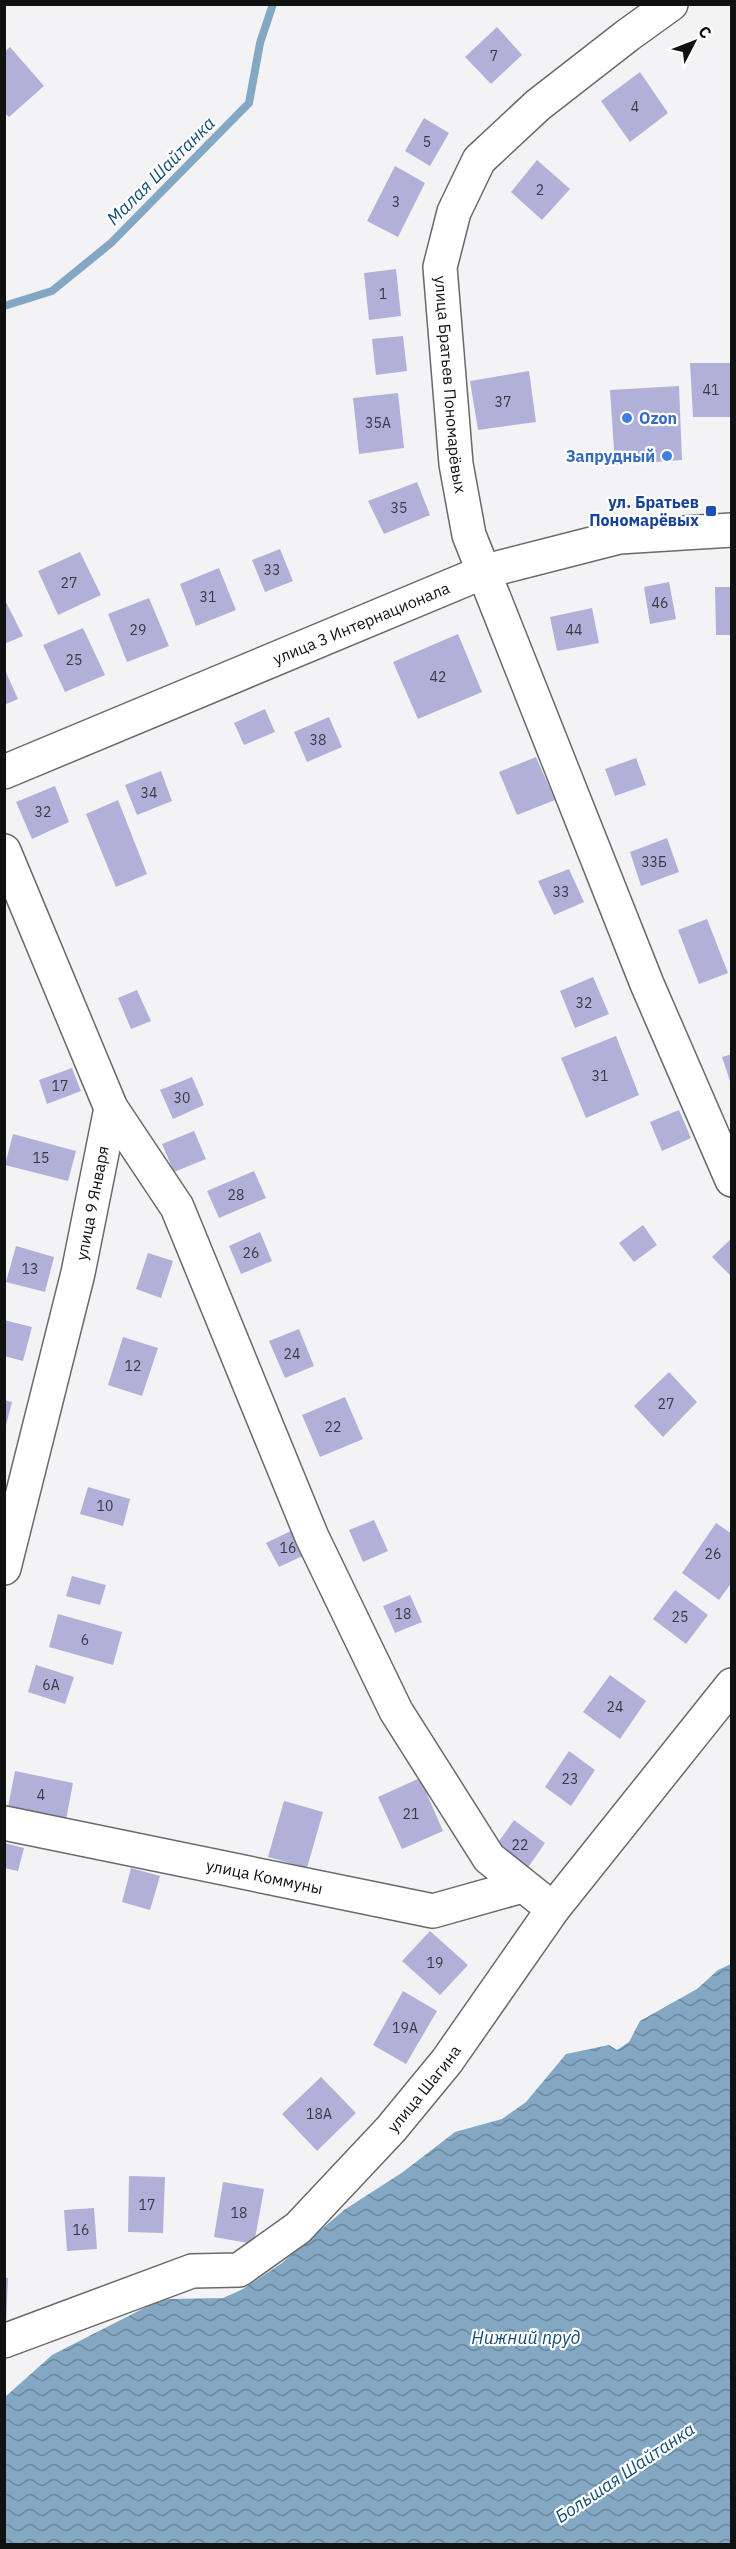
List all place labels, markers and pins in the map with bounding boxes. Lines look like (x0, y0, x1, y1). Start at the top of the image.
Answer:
place label: Ozon (639, 408, 677, 428)
marker: Ozon (620, 411, 634, 425)
place label: Запрудный (566, 446, 655, 466)
marker: Запрудный (660, 449, 674, 463)
place label: ул. Братьев Пономарёвых (589, 492, 699, 530)
marker: ул. Братьев Пономарёвых (704, 504, 718, 518)

